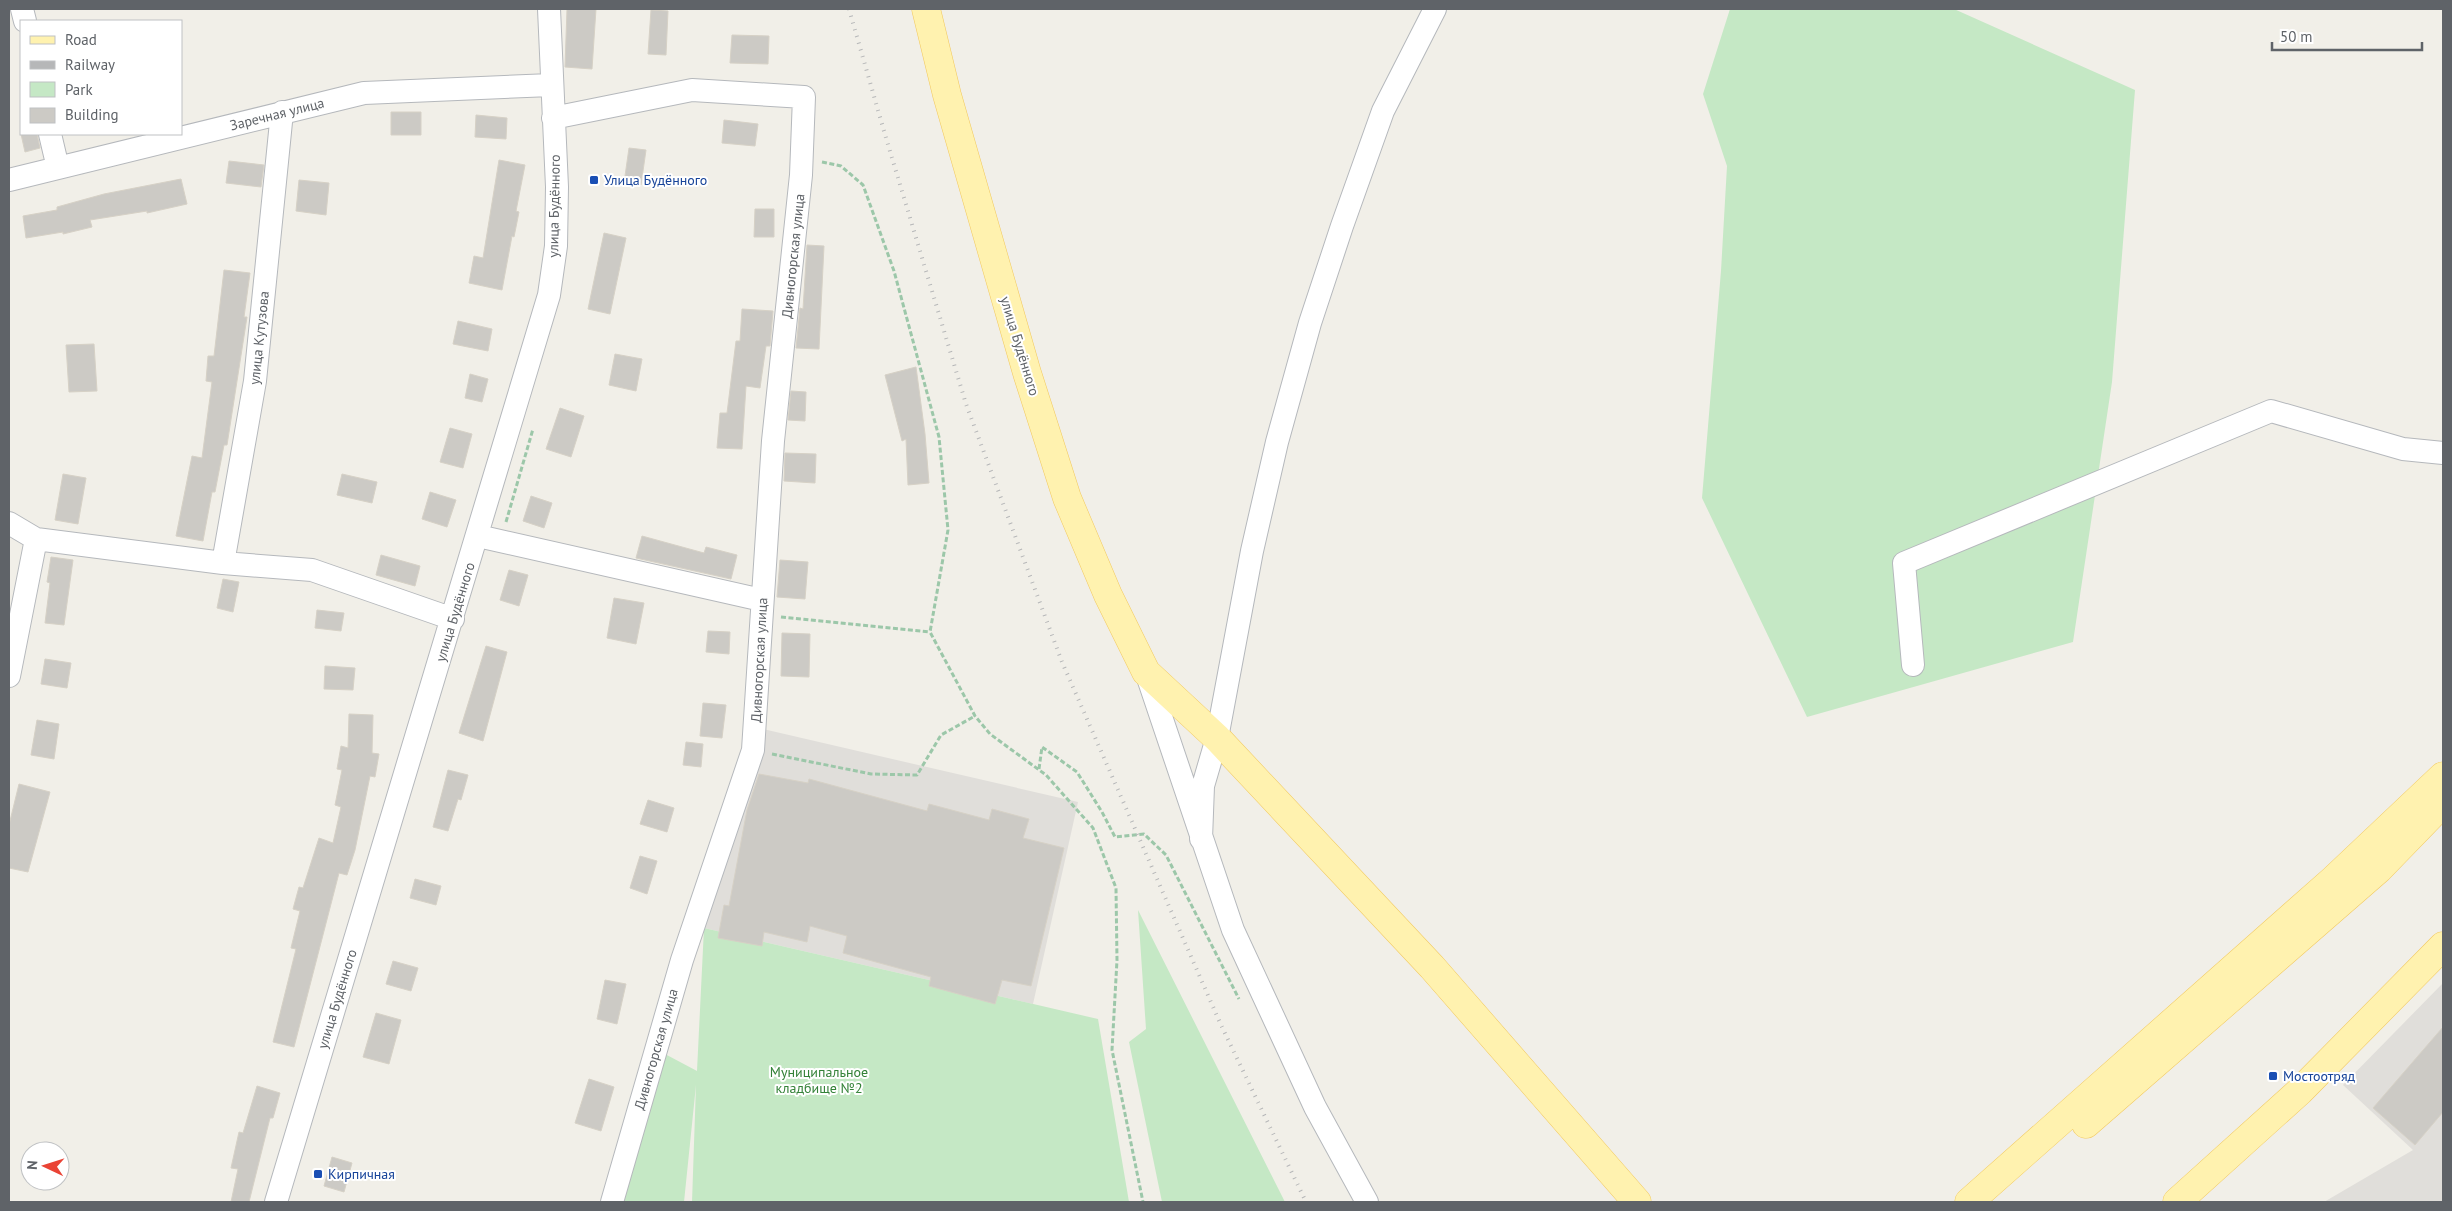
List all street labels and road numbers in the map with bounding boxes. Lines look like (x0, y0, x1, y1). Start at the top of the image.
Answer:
street label: Заречная улица (228, 94, 326, 134)
street label: улица Будённого (544, 154, 564, 258)
street label: Дивногорская улица (778, 193, 808, 319)
street label: улица Кутузова (245, 290, 273, 386)
street label: улица Будённого (996, 294, 1044, 398)
street label: улица Будённого (431, 560, 479, 664)
street label: Дивногорская улица (747, 597, 771, 723)
street label: улица Будённого (313, 947, 361, 1051)
street label: Дивногорская улица (630, 986, 682, 1112)

